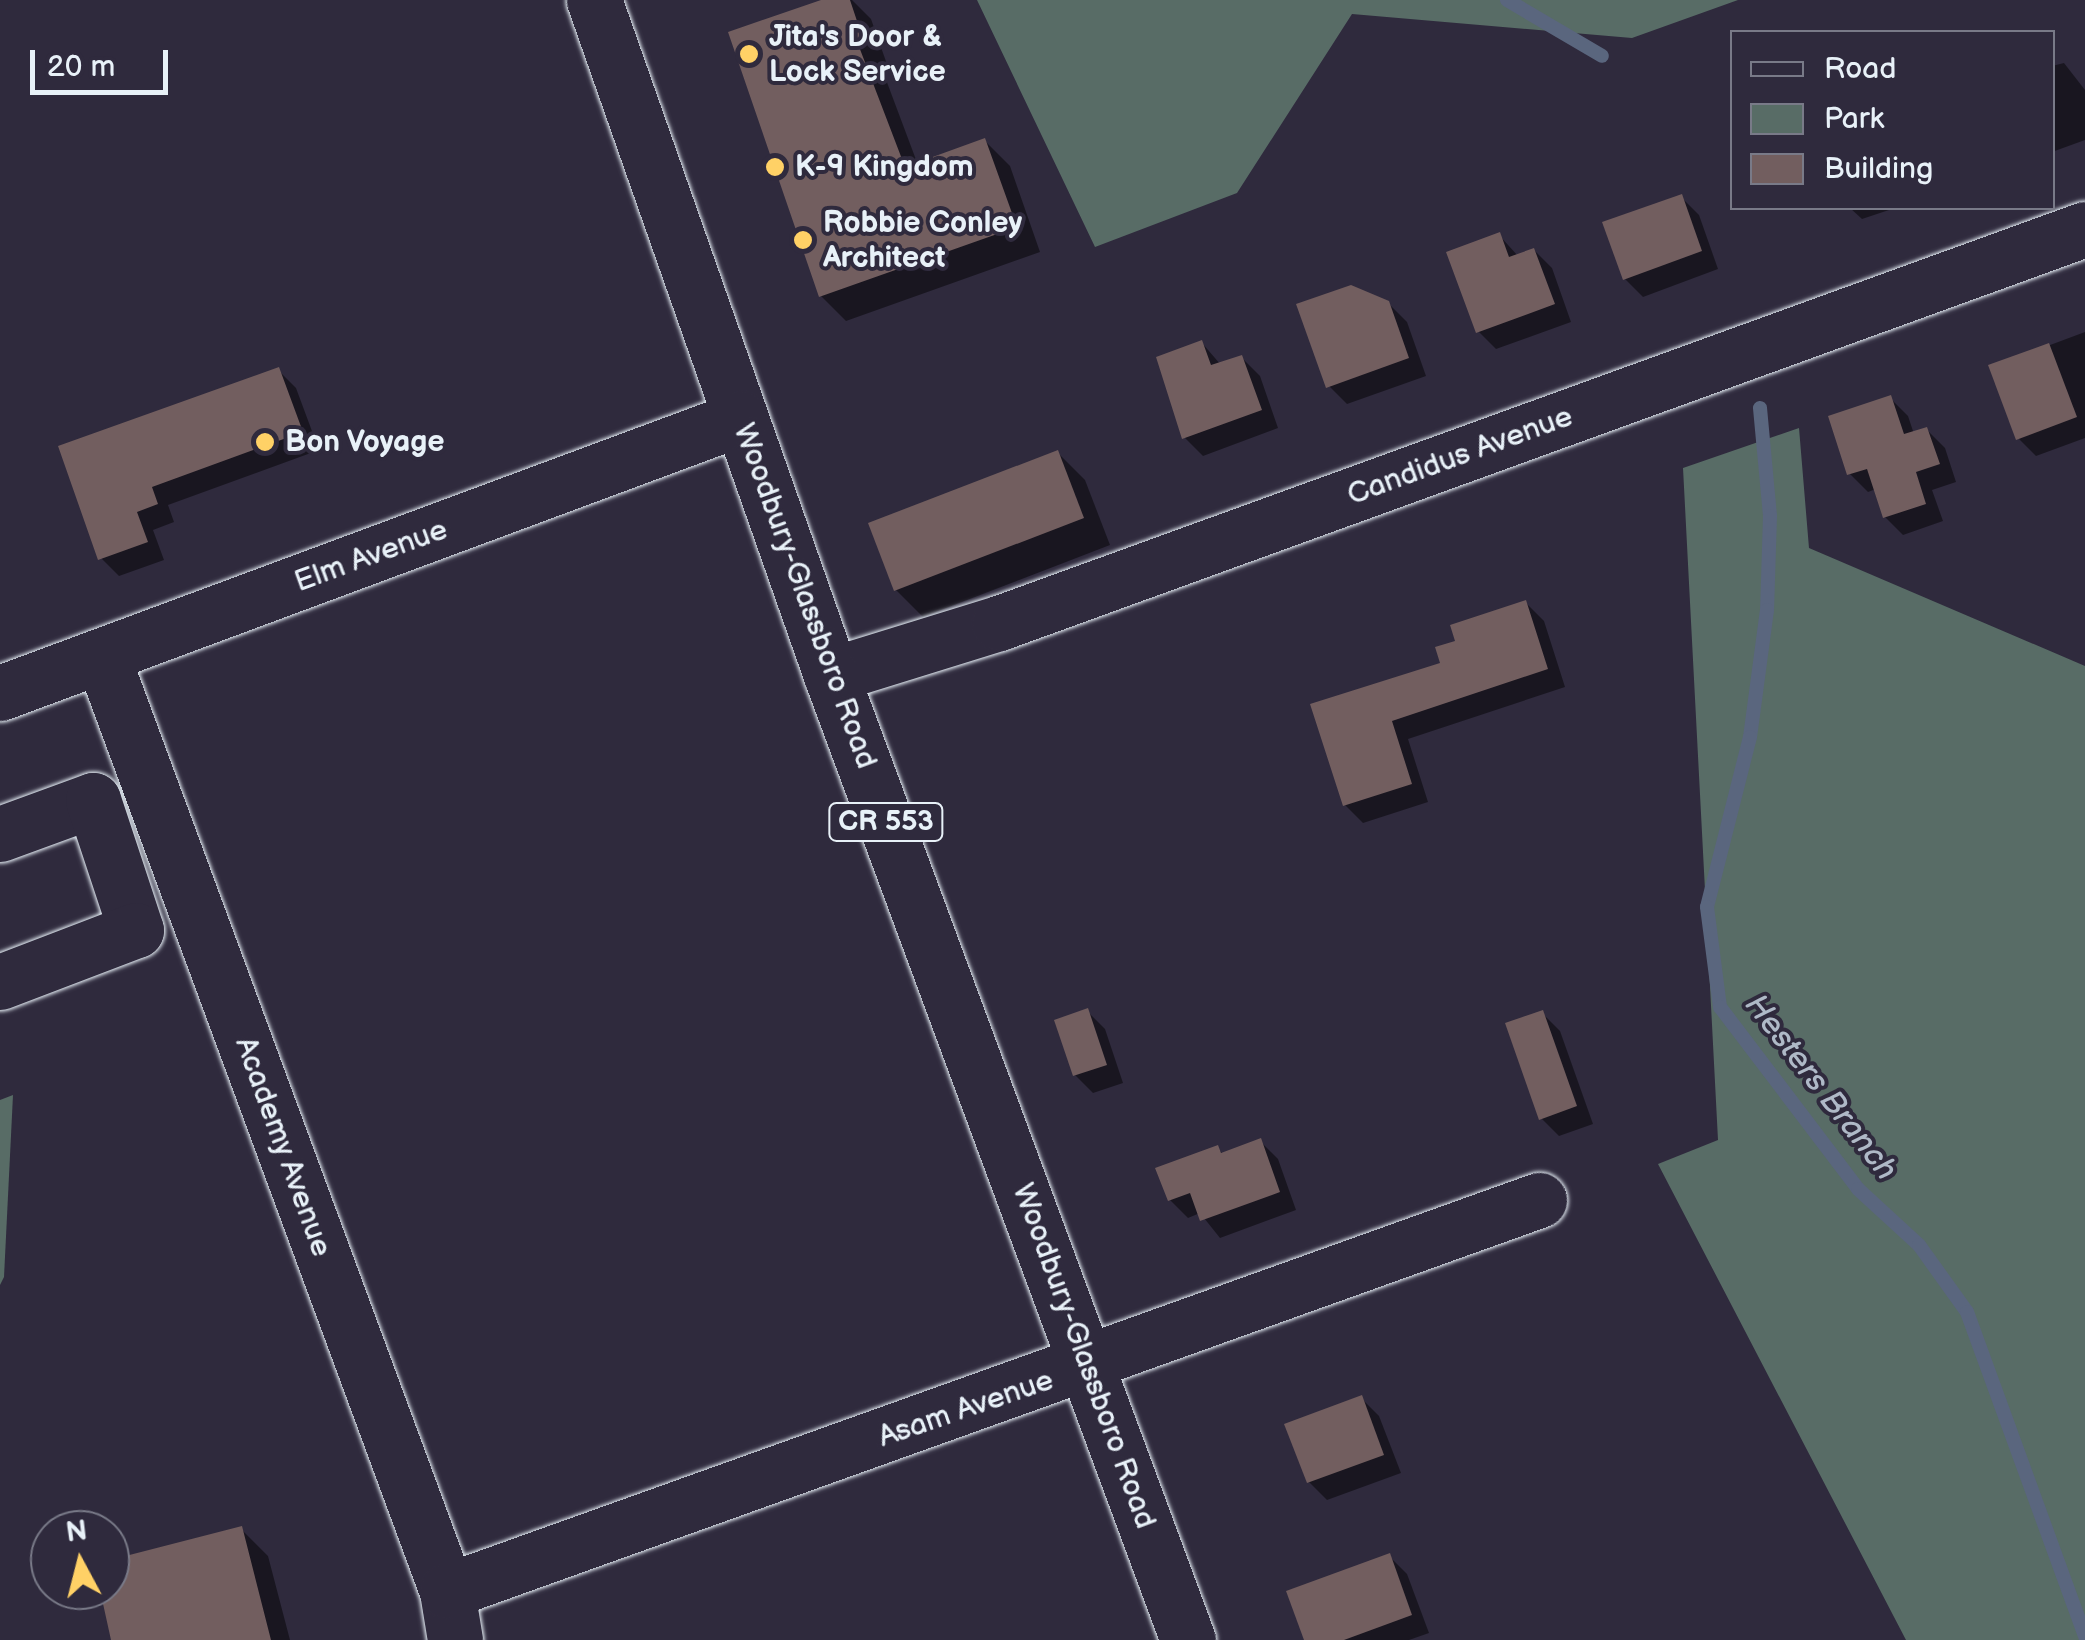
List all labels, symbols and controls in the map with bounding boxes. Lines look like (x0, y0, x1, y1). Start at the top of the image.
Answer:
place label: Jita's Door & Lock Service (769, 19, 946, 90)
scale bar (35, 30, 172, 92)
legend (1730, 30, 2055, 210)
marker: Jita's Door & Lock Service (738, 43, 760, 65)
text: 20 m (47, 49, 115, 85)
text: Road (1824, 51, 1897, 87)
text: Park (1824, 101, 1884, 137)
place label: K-9 Kingdom (795, 149, 973, 185)
text: Building (1824, 151, 1933, 187)
marker: K-9 Kingdom (764, 156, 786, 178)
place label: Robbie Conley Architect (823, 205, 1022, 276)
marker: Robbie Conley Architect (792, 229, 814, 251)
street label: Candidus Avenue (1343, 399, 1577, 513)
street label: Woodbury-Glassboro Road (726, 419, 884, 773)
place label: Bon Voyage (285, 424, 446, 460)
marker: Bon Voyage (254, 431, 276, 453)
street label: Elm Avenue (290, 512, 452, 600)
road number: CR 553 (826, 799, 946, 845)
water label: Hesters Branch (1736, 987, 1904, 1189)
street label: Academy Avenue (226, 1031, 340, 1263)
street label: Woodbury-Glassboro Road (1005, 1179, 1163, 1533)
street label: Asam Avenue (874, 1362, 1058, 1456)
north arrow (30, 1510, 130, 1610)
text: N (64, 1514, 89, 1549)

